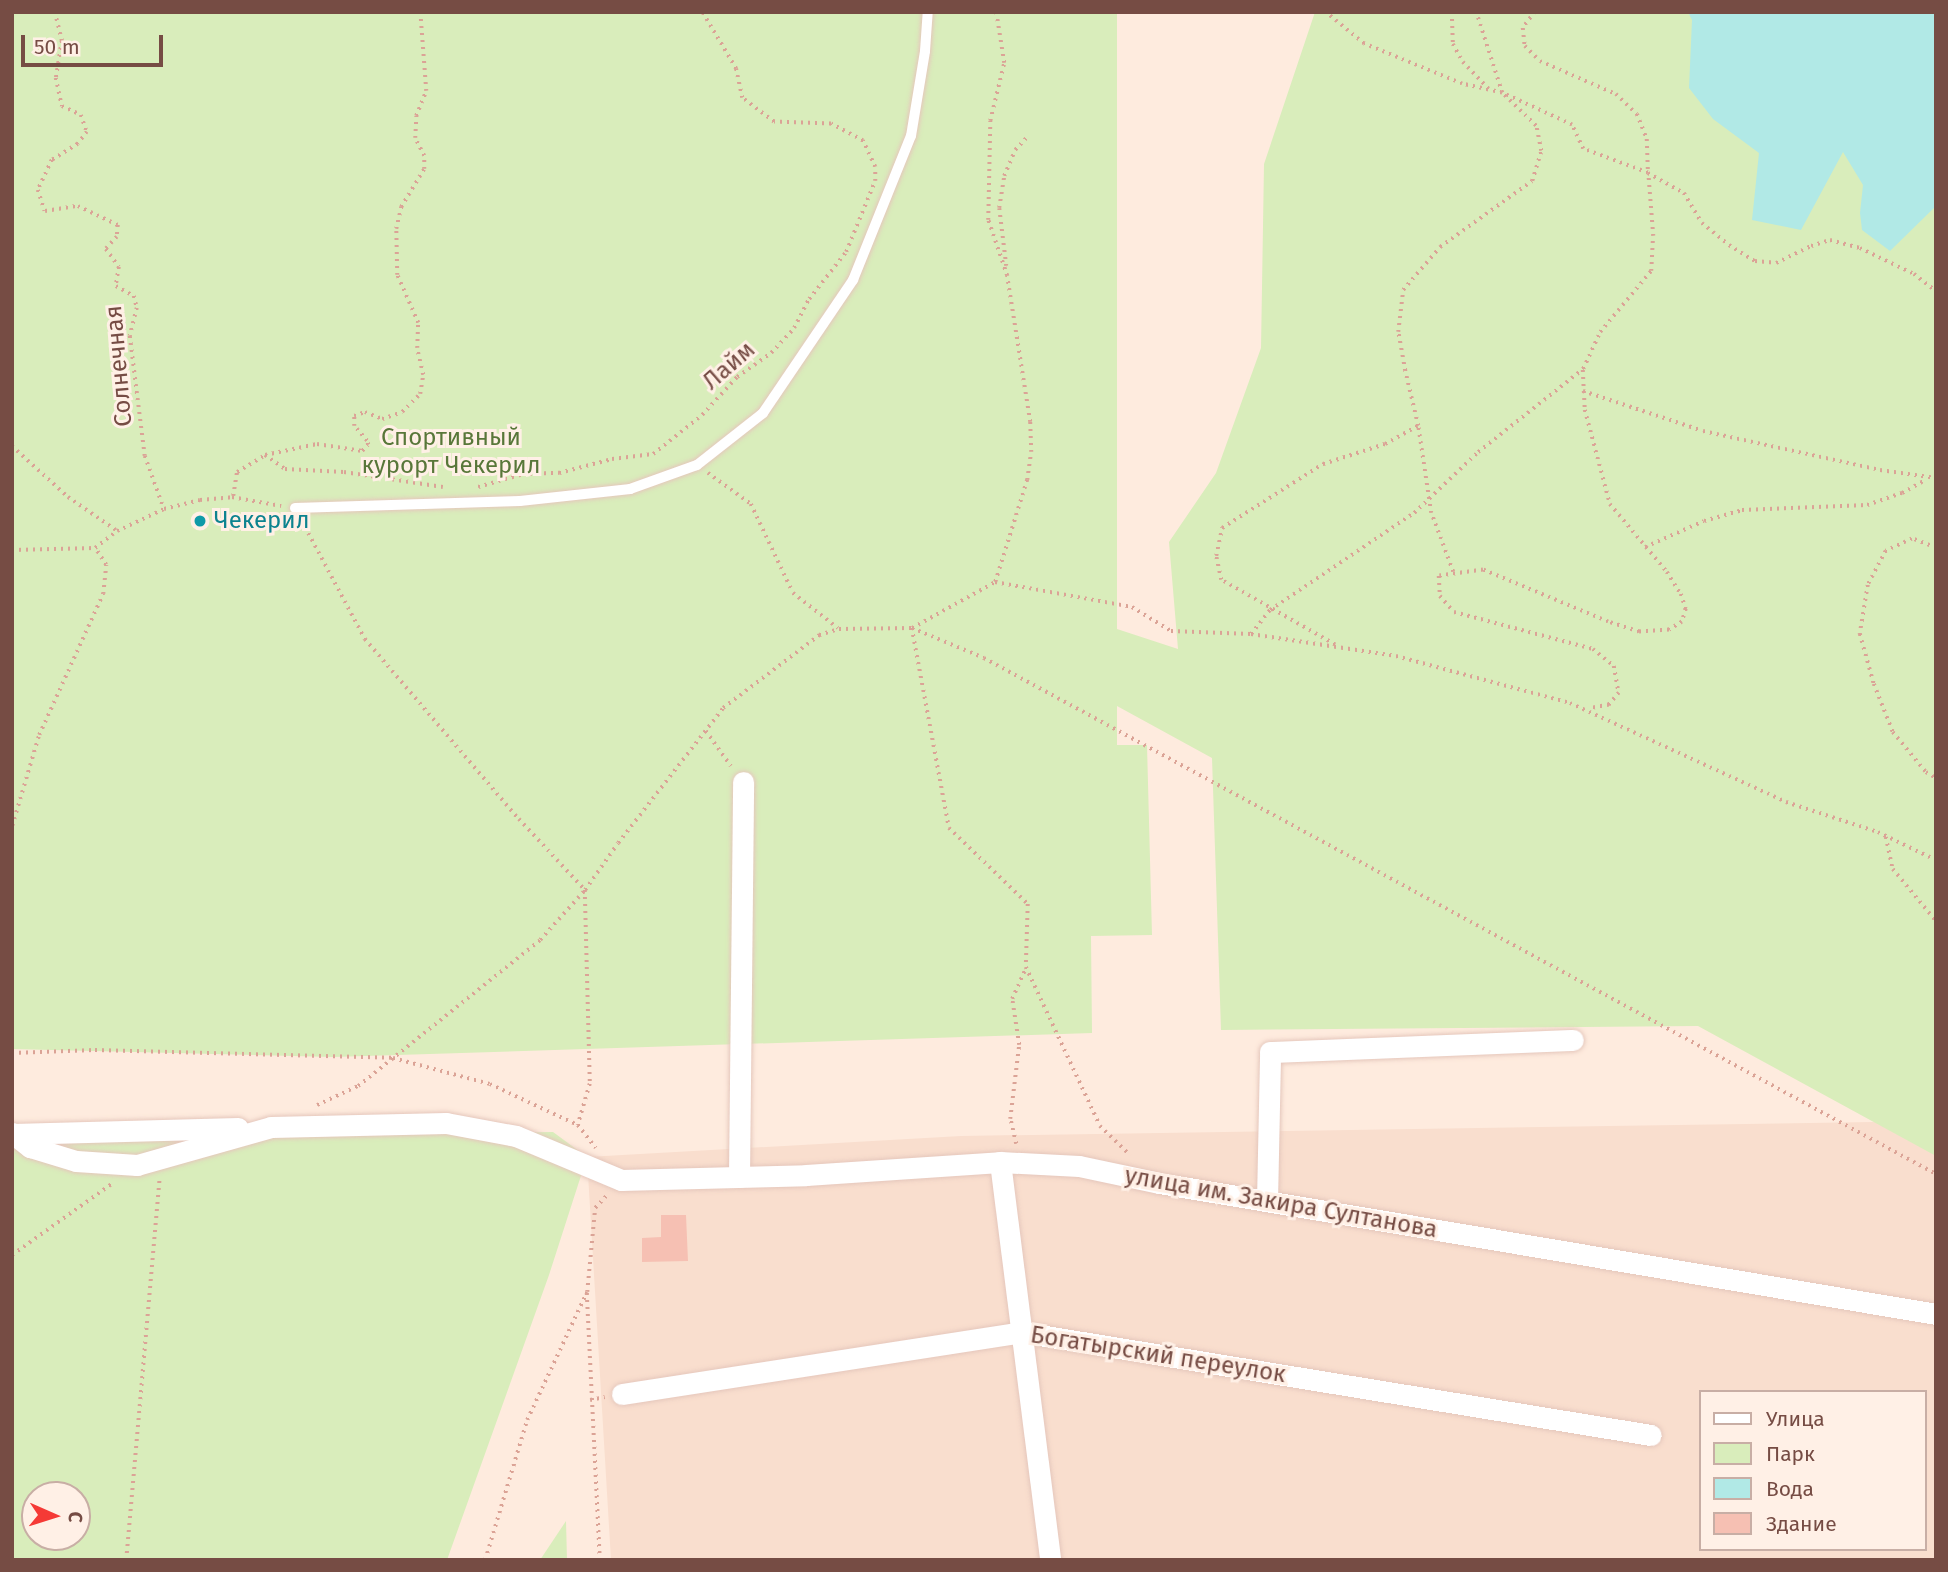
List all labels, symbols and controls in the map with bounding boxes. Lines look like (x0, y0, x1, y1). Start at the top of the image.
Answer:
scale bar (24, 21, 166, 65)
text: 50 m (34, 34, 80, 60)
street label: Солнечная (99, 304, 139, 428)
street label: Лайм (697, 336, 761, 396)
park label: Спортивный курорт Чекерил (362, 424, 540, 480)
place label: Чекерил (214, 507, 310, 535)
marker: Чекерил (192, 513, 208, 529)
street label: улица им. Закира Султанова (1122, 1161, 1440, 1245)
street label: Богатырский переулок (1028, 1321, 1288, 1389)
legend (1700, 1390, 1927, 1551)
text: Улица (1766, 1406, 1825, 1432)
text: Парк (1766, 1441, 1815, 1467)
text: Вода (1766, 1476, 1814, 1502)
north arrow (21, 1481, 91, 1551)
text: С (64, 1511, 87, 1523)
text: Здание (1766, 1511, 1837, 1537)

